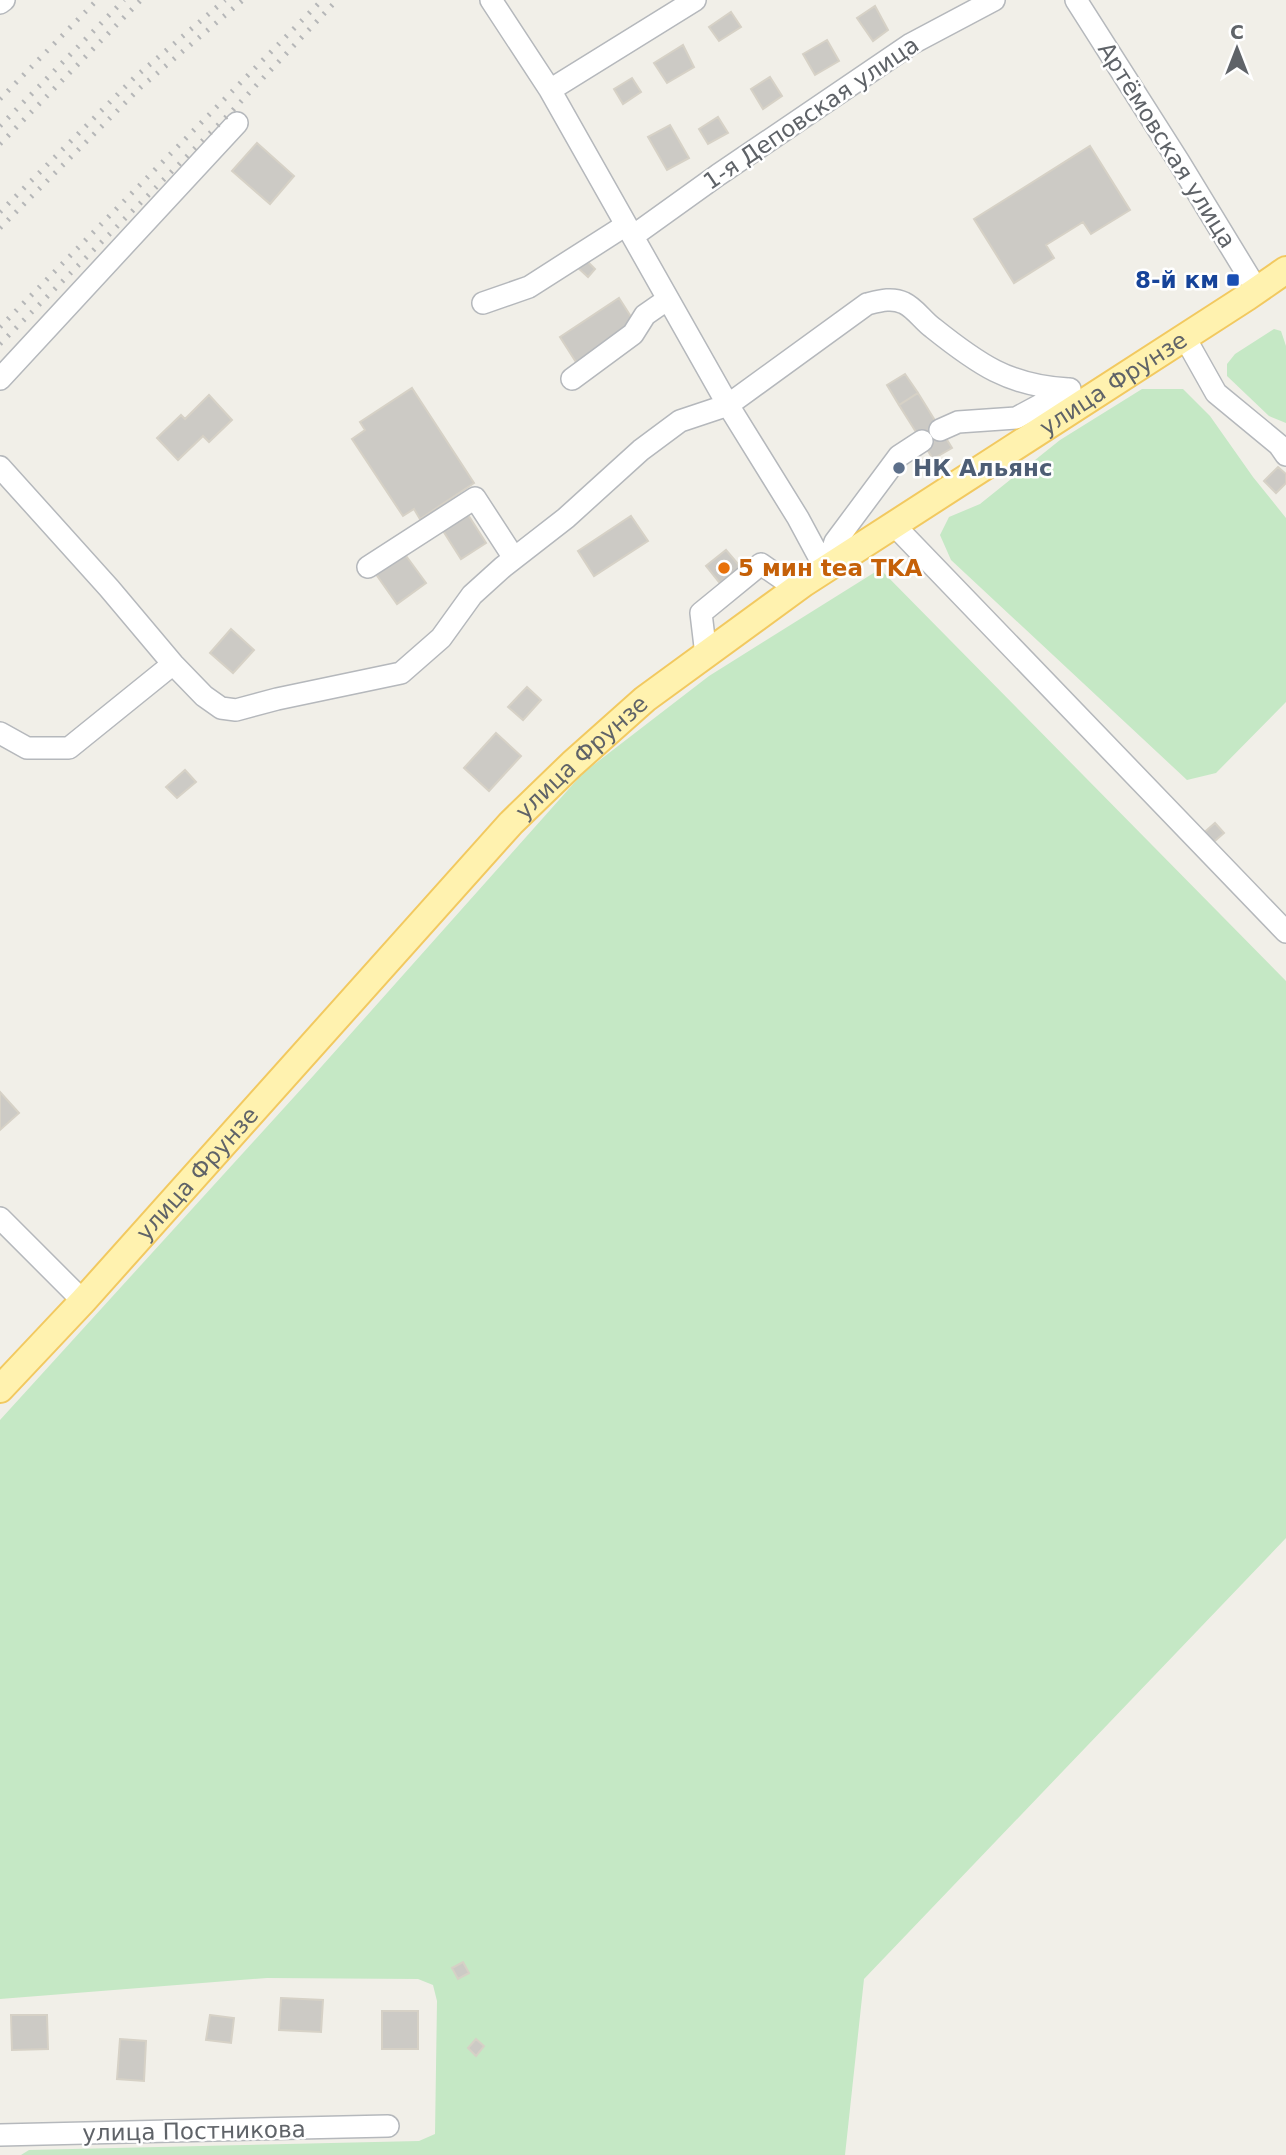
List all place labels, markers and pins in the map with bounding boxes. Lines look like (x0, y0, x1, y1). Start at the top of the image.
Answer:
place label: 8-й км (1135, 267, 1219, 293)
marker: 8-й км (1225, 272, 1241, 288)
place label: НК Альянс (913, 455, 1053, 481)
marker: НК Альянс (891, 460, 907, 476)
place label: 5 мин tea TKA (738, 555, 922, 581)
marker: 5 мин tea TKA (716, 560, 732, 576)

